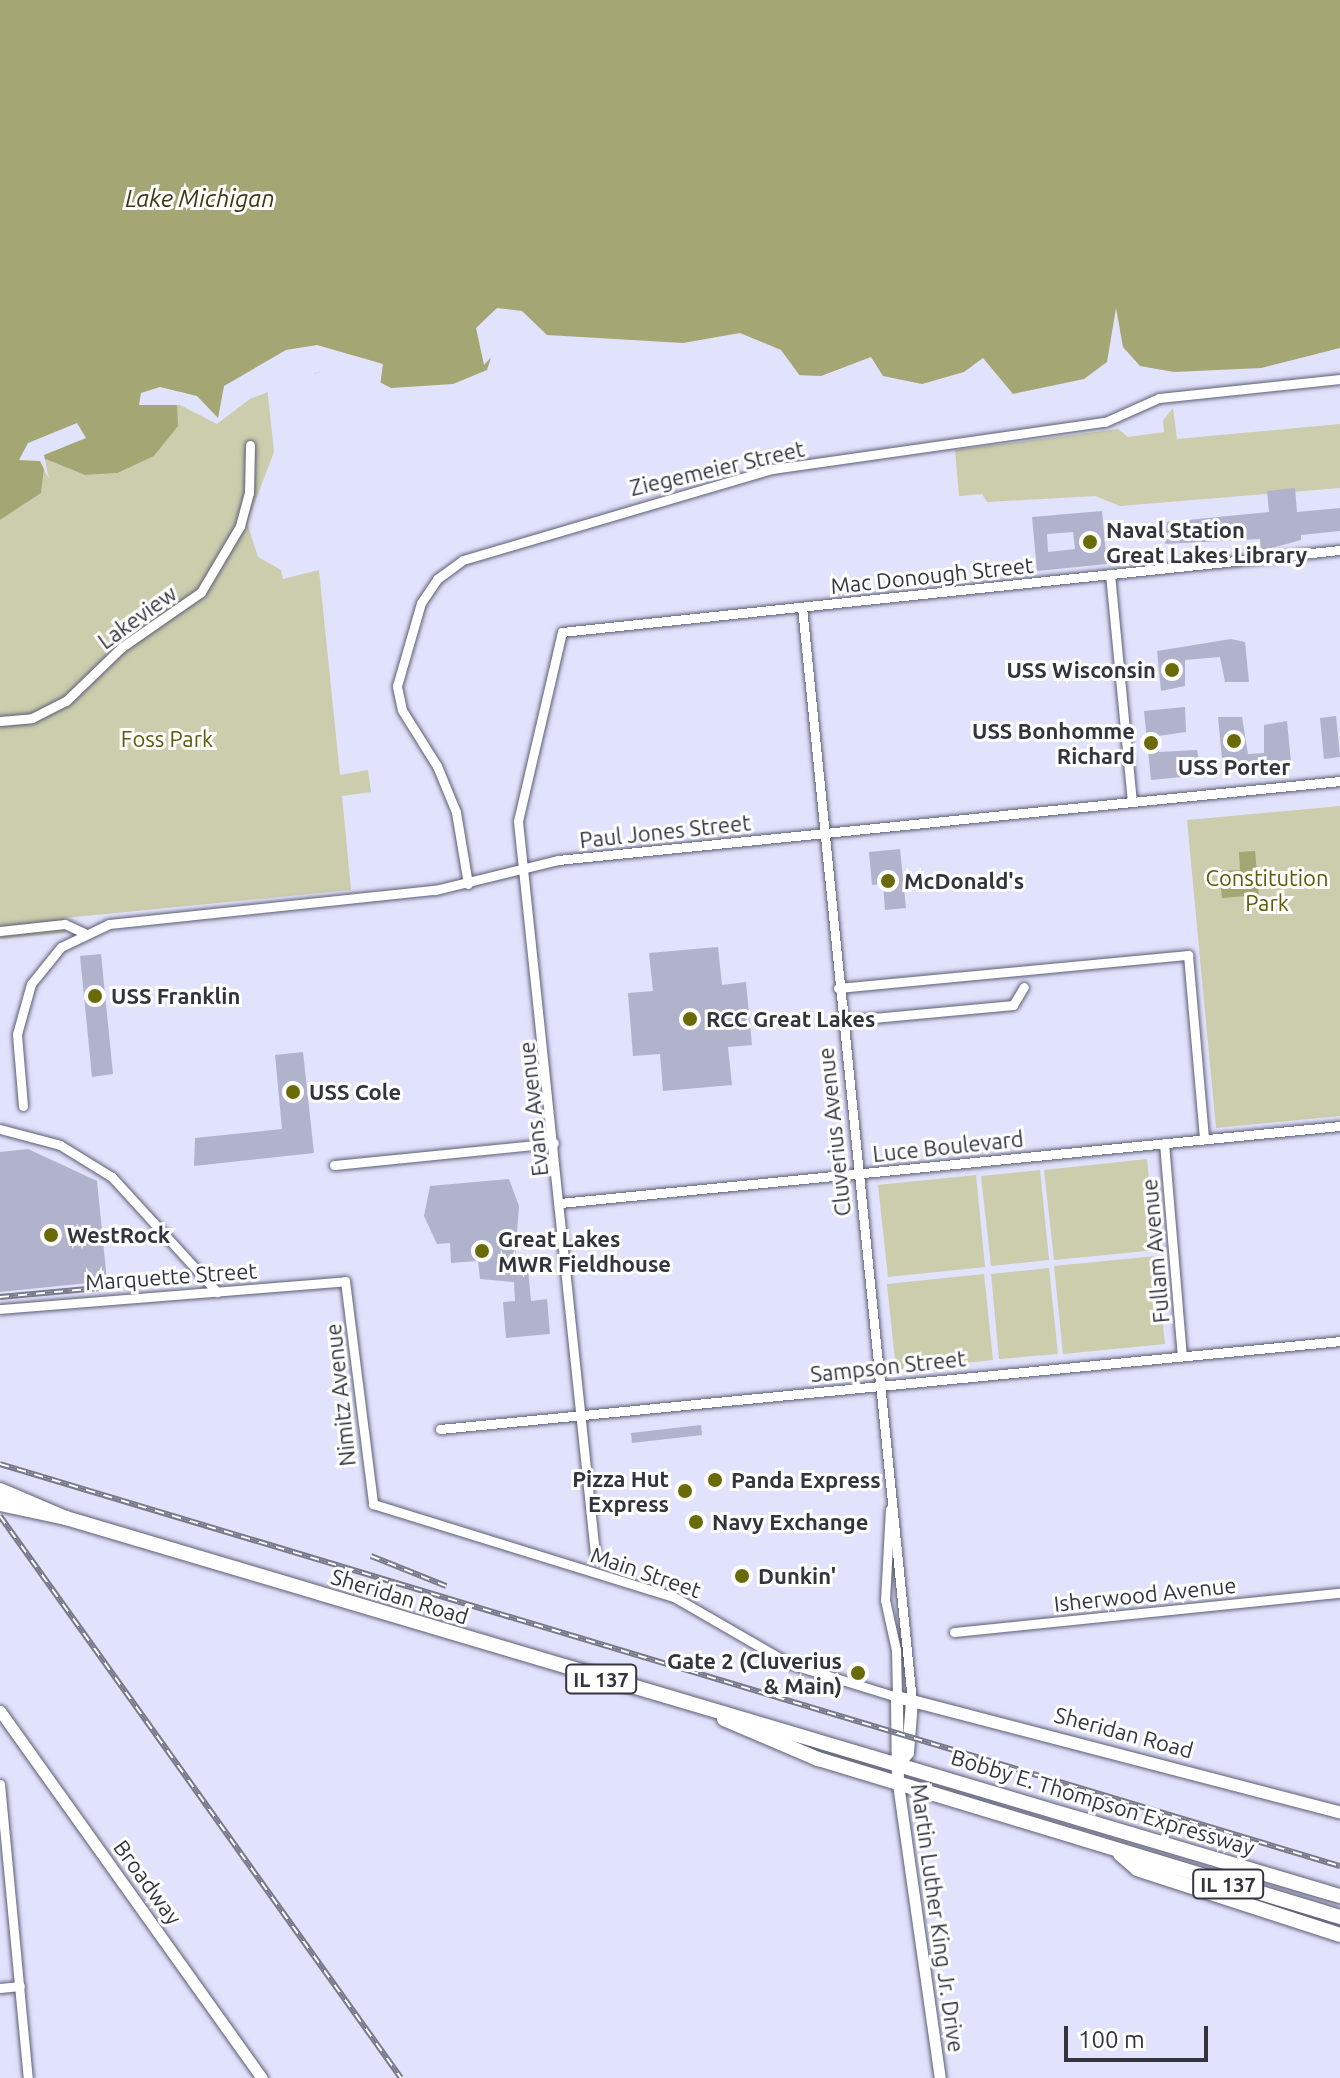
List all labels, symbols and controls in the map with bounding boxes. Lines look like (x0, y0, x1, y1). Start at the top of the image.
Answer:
water label: Lake Michigan (125, 185, 275, 213)
street label: Ziegemeier Street (627, 435, 807, 501)
place label: Naval Station Great Lakes Library (1106, 516, 1307, 568)
marker: Naval Station Great Lakes Library (1081, 533, 1099, 551)
street label: Mac Donough Street (829, 551, 1035, 599)
street label: Lakeview (93, 580, 181, 654)
place label: USS Wisconsin (1006, 657, 1156, 683)
marker: USS Wisconsin (1163, 661, 1181, 679)
place label: USS Bonhomme Richard (972, 717, 1135, 768)
park label: Foss Park (121, 726, 213, 752)
marker: USS Porter (1225, 732, 1243, 750)
marker: USS Bonhomme Richard (1142, 734, 1160, 752)
place label: USS Porter (1178, 754, 1290, 780)
street label: Paul Jones Street (578, 809, 752, 853)
park label: Constitution Park (1205, 864, 1329, 916)
place label: McDonald's (904, 868, 1024, 894)
marker: McDonald's (879, 872, 897, 890)
place label: USS Franklin (111, 983, 240, 1009)
marker: USS Franklin (86, 987, 104, 1005)
place label: RCC Great Lakes (706, 1006, 875, 1032)
marker: RCC Great Lakes (681, 1010, 699, 1028)
street label: Evans Avenue (513, 1040, 553, 1178)
street label: Cluverius Avenue (812, 1046, 856, 1218)
place label: USS Cole (309, 1079, 401, 1105)
marker: USS Cole (284, 1083, 302, 1101)
street label: Luce Boulevard (871, 1125, 1025, 1167)
street label: Fullam Avenue (1136, 1178, 1174, 1324)
place label: WestRock (67, 1222, 170, 1248)
place label: Great Lakes MWR Fieldhouse (498, 1225, 671, 1276)
marker: WestRock (42, 1226, 60, 1244)
marker: Great Lakes MWR Fieldhouse (473, 1242, 491, 1260)
street label: Marquette Street (84, 1257, 258, 1295)
street label: Nimitz Avenue (319, 1322, 361, 1468)
street label: Sampson Street (809, 1345, 967, 1387)
place label: Pizza Hut Express (572, 1465, 669, 1516)
place label: Panda Express (731, 1467, 881, 1493)
marker: Panda Express (706, 1471, 724, 1489)
marker: Pizza Hut Express (676, 1482, 694, 1500)
place label: Navy Exchange (712, 1509, 868, 1535)
marker: Navy Exchange (687, 1513, 705, 1531)
street label: Main Street (587, 1541, 705, 1603)
street label: Sheridan Road (328, 1563, 472, 1629)
place label: Dunkin' (758, 1563, 836, 1589)
marker: Dunkin' (733, 1567, 751, 1585)
street label: Isherwood Avenue (1052, 1571, 1238, 1617)
place label: Gate 2 (Cluverius & Main) (667, 1647, 842, 1698)
road number: IL 137 (565, 1663, 637, 1695)
marker: Gate 2 (Cluverius & Main) (849, 1664, 867, 1682)
street label: Sheridan Road (1052, 1701, 1196, 1763)
street label: Bobby E. Thompson Expressway (948, 1743, 1258, 1861)
street label: Martin Luther King Jr. Drive (906, 1782, 970, 2054)
street label: Broadway (108, 1834, 188, 1930)
road number: IL 137 (1192, 1868, 1264, 1900)
scale bar (1068, 2010, 1212, 2060)
text: 100 m (1078, 2026, 1145, 2053)

